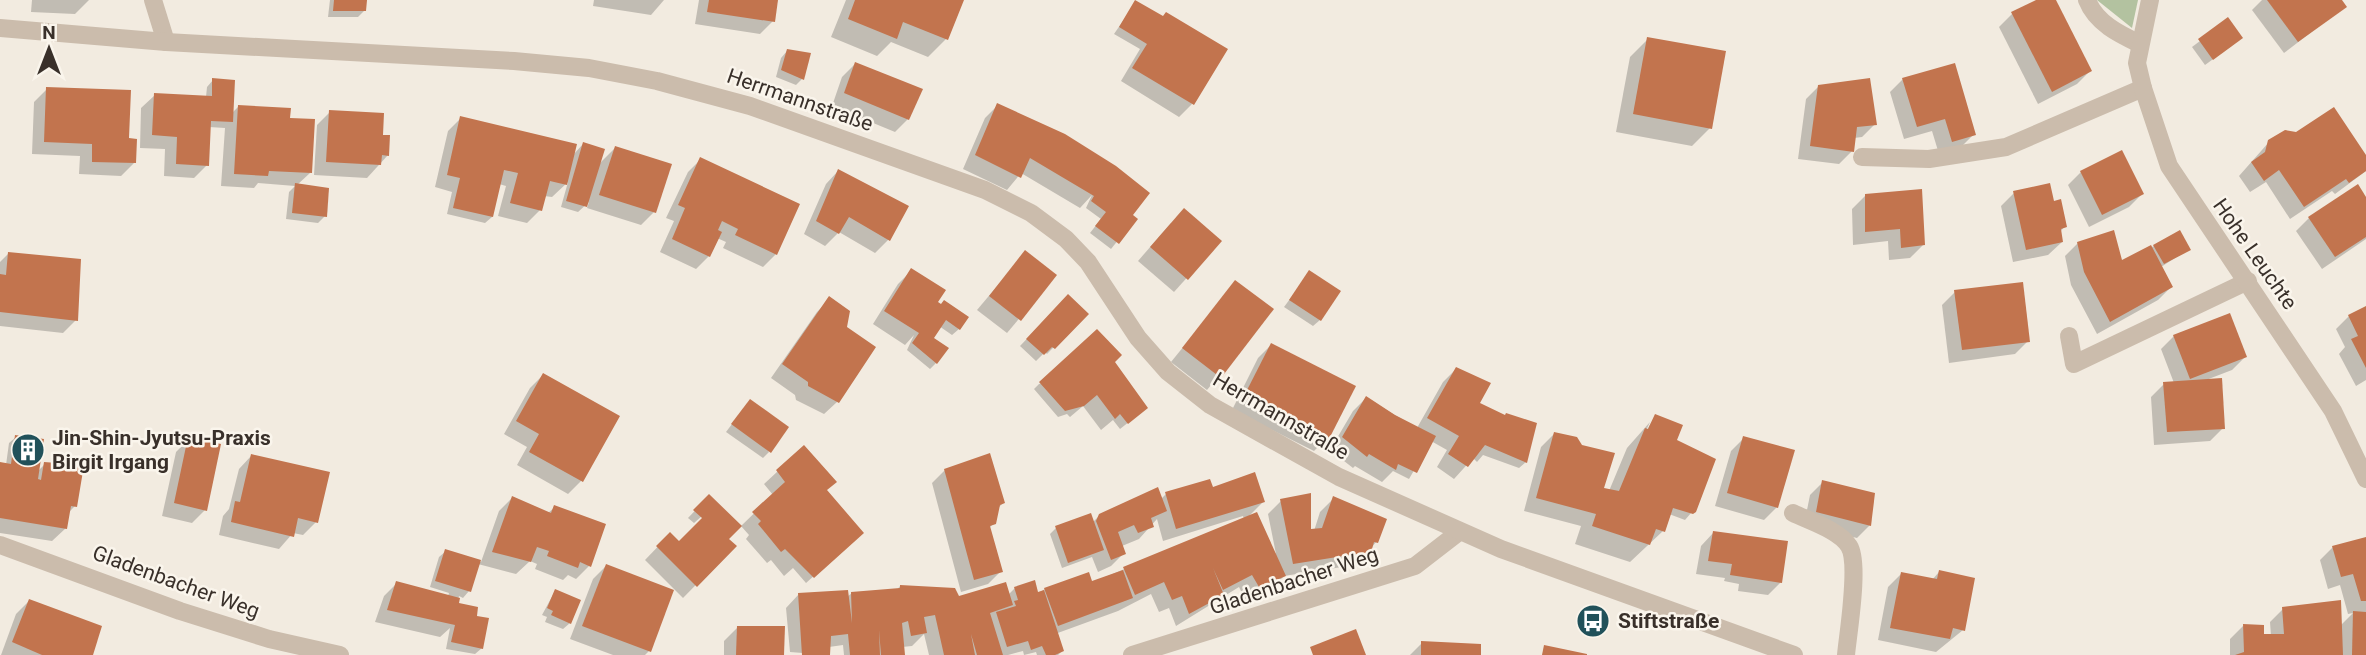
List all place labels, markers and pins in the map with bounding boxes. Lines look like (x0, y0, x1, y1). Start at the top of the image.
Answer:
place label: Jin-Shin-Jyutsu-Praxis Birgit Irgang (52, 426, 271, 474)
building icon: Jin-Shin-Jyutsu-Praxis Birgit Irgang (9, 431, 47, 469)
bus stop icon: Stiftstraße (1574, 602, 1612, 640)
place label: Stiftstraße (1618, 609, 1719, 633)

